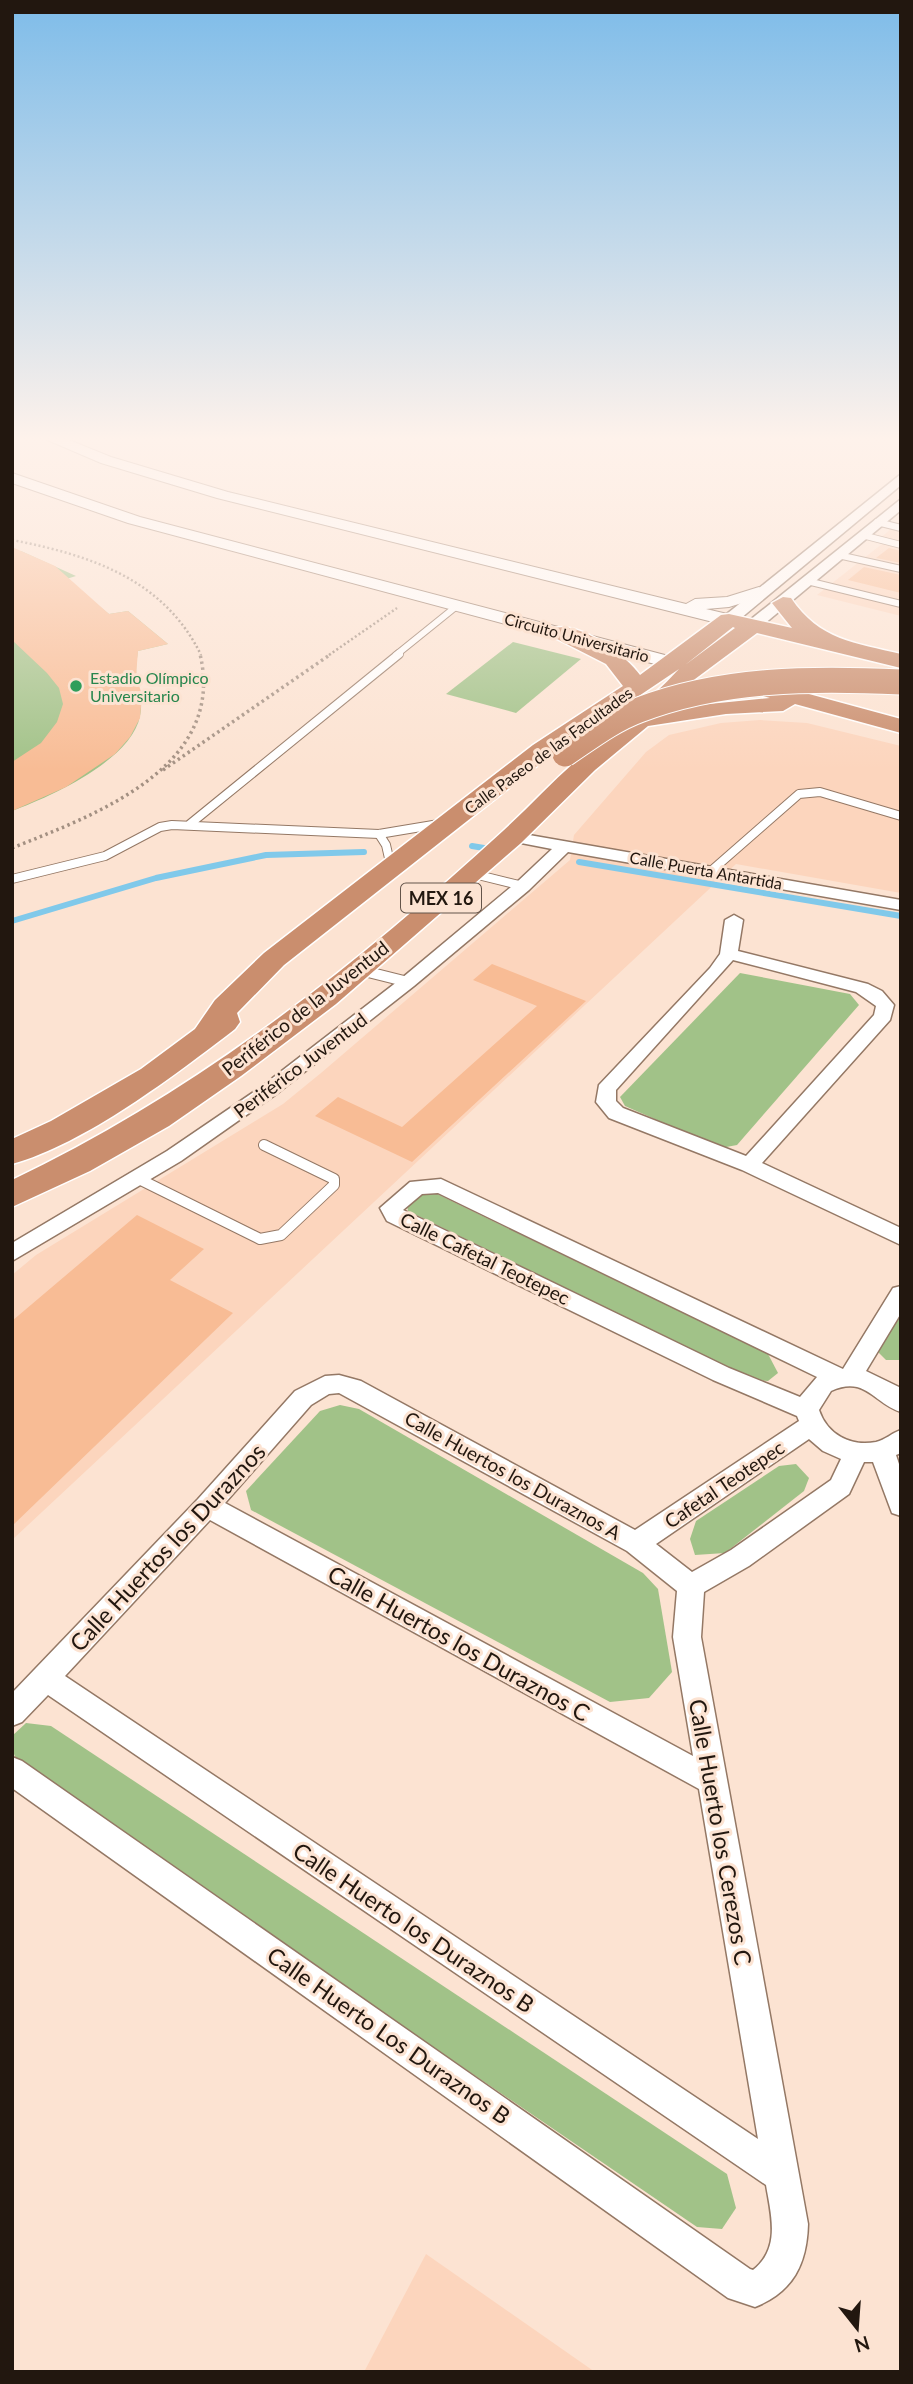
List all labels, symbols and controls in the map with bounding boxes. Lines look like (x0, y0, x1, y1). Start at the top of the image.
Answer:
street label: Circuito Universitario (503, 609, 651, 665)
place label: Estadio Olímpico Universitario (90, 668, 209, 705)
marker: Estadio Olímpico Universitario (68, 678, 84, 694)
street label: Calle Paseo de las Facultades (460, 683, 636, 817)
street label: Calle Puerta Antartida (628, 847, 784, 893)
road number: MEX 16 (401, 884, 481, 912)
street label: Periférico de la Juventud (217, 936, 393, 1080)
street label: Periférico Juventud (229, 1007, 371, 1123)
street label: Calle Cafetal Teotepec (397, 1207, 573, 1309)
street label: Calle Huertos los Duraznos A (401, 1406, 625, 1544)
street label: Cafetal Teotepec (660, 1435, 788, 1533)
street label: Calle Huertos los Duraznos (63, 1437, 271, 1657)
street label: Calle Huertos los Duraznos C (323, 1559, 595, 1727)
street label: Calle Huerto los Cerezos C (684, 1697, 758, 1967)
street label: Calle Huerto los Duraznos B (288, 1836, 540, 2018)
street label: Calle Huerto Los Duraznos B (262, 1940, 516, 2130)
north arrow (822, 2293, 892, 2363)
text: N (852, 2332, 872, 2358)

